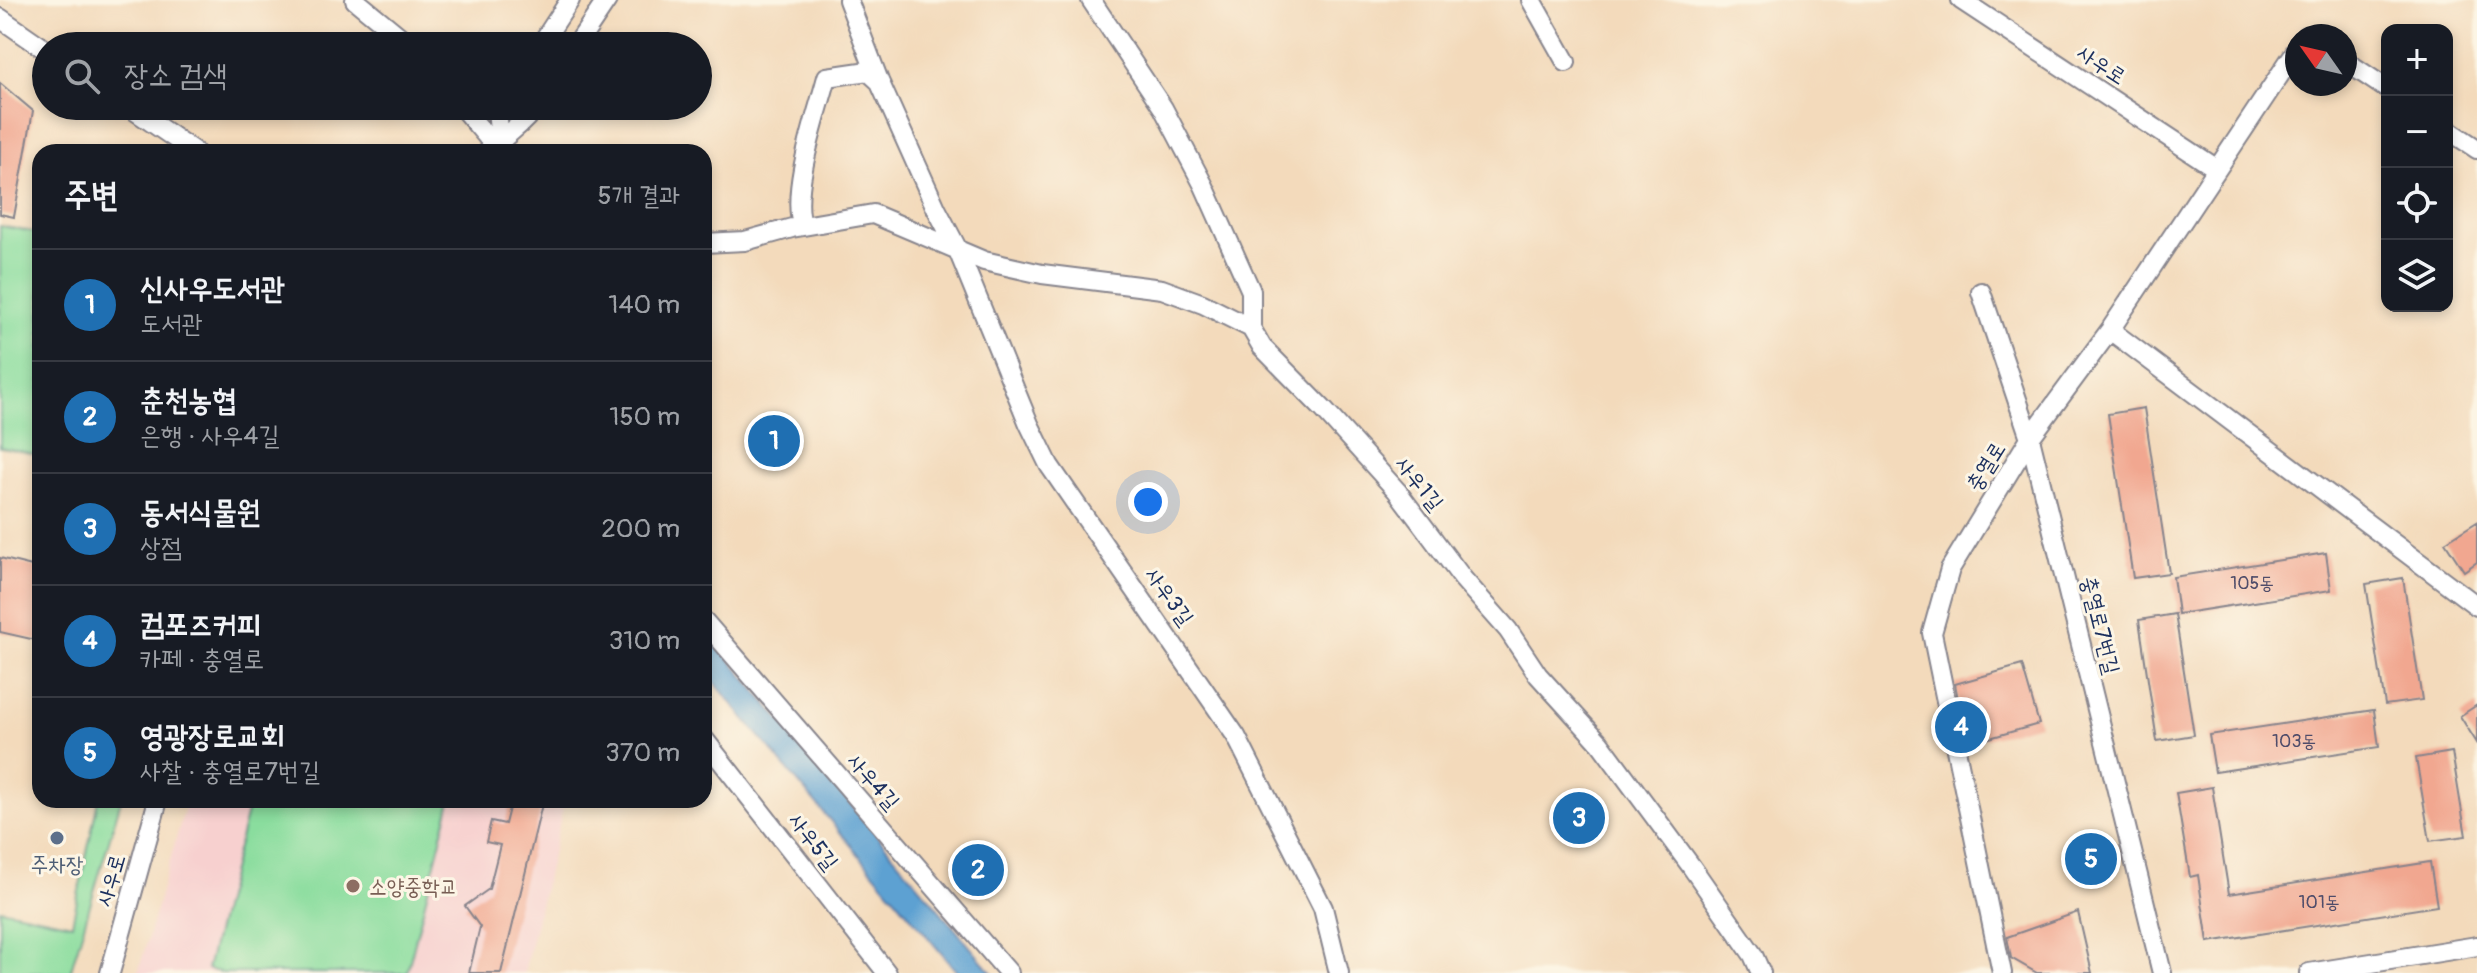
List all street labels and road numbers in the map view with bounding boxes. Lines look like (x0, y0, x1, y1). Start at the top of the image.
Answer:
street label: 사우로 (2072, 39, 2131, 91)
street label: 충열로 (1960, 437, 2012, 496)
street label: 사우1길 (1389, 451, 1450, 517)
street label: 사우3길 (1139, 562, 1200, 632)
street label: 충열로7번길 (2074, 573, 2126, 678)
street label: 사우4길 (841, 748, 906, 816)
street label: 사우5길 (782, 807, 844, 876)
street label: 사우로 (90, 851, 132, 910)

